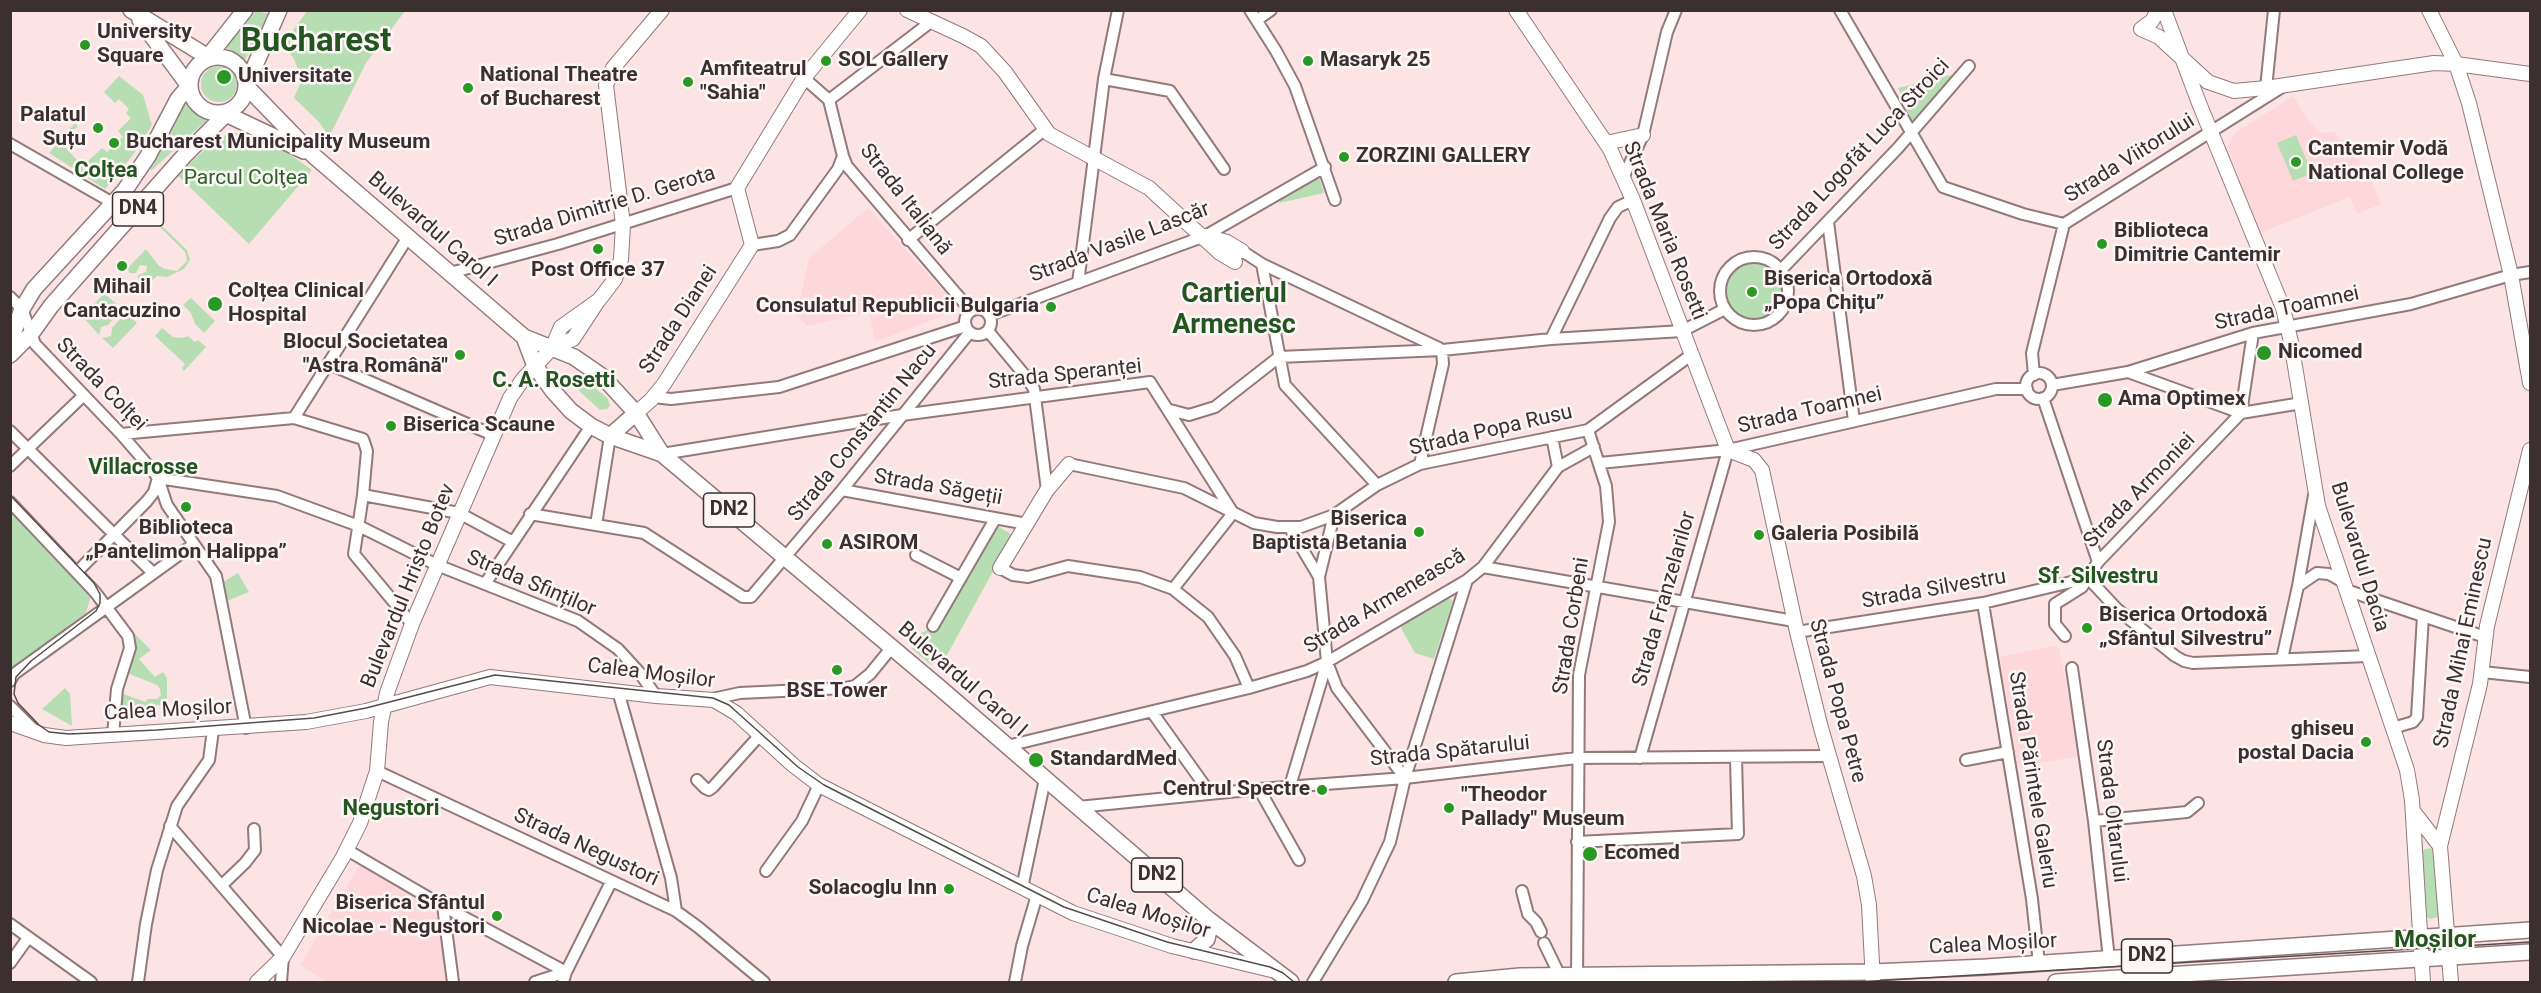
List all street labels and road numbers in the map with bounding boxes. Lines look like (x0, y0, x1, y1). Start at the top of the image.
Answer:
street label: Strada Logofăt Luca Stroici (1764, 54, 1956, 256)
street label: Strada Viitorului (2060, 109, 2200, 209)
street label: Strada Maria Rosetti (1617, 138, 1711, 324)
street label: Strada Italiană (854, 139, 956, 261)
street label: Strada Dimitrie D. Gerota (491, 161, 719, 253)
street label: Bulevardul Carol I (362, 167, 502, 293)
road number: DN4 (112, 192, 164, 226)
street label: Strada Vasile Lascăr (1026, 197, 1214, 289)
street label: Strada Dianei (635, 261, 723, 379)
street label: Strada Toamnei (2212, 281, 2362, 337)
street label: Strada Colței (50, 333, 152, 437)
street label: Strada Constantin Nacu (783, 339, 943, 527)
street label: Strada Speranței (987, 354, 1143, 396)
street label: Strada Toamnei (1735, 382, 1885, 440)
street label: Strada Popa Rusu (1407, 400, 1575, 462)
street label: Strada Armoniei (2079, 428, 2201, 554)
street label: Strada Săgeții (872, 464, 1004, 512)
street label: Bulevardul Dacia (2324, 479, 2394, 635)
street label: Bulevardul Hristo Botev (357, 480, 461, 692)
road number: DN2 (704, 493, 754, 527)
street label: Strada Franzelarilor (1628, 508, 1702, 690)
street label: Strada Mihai Eminescu (2429, 536, 2499, 750)
street label: Strada Armenească (1300, 544, 1470, 660)
street label: Strada Sfinților (463, 545, 599, 623)
street label: Strada Corbeni (1549, 556, 1595, 696)
street label: Strada Silvestru (1860, 565, 2008, 615)
street label: Strada Popa Petre (1803, 616, 1871, 786)
street label: Bulevardul Carol I (892, 617, 1032, 743)
street label: Calea Moșilor (586, 654, 716, 694)
street label: Strada Părintele Galeriu (2002, 670, 2062, 890)
street label: Calea Moșilor (103, 695, 233, 727)
street label: Strada Spătarului (1369, 731, 1531, 773)
street label: Strada Oltarului (2090, 738, 2132, 884)
street label: Strada Negustori (509, 803, 663, 893)
road number: DN2 (1132, 858, 1182, 892)
street label: Calea Moșilor (1083, 883, 1213, 945)
street label: Calea Moșilor (1928, 929, 2058, 961)
road number: DN2 (2122, 939, 2172, 973)

